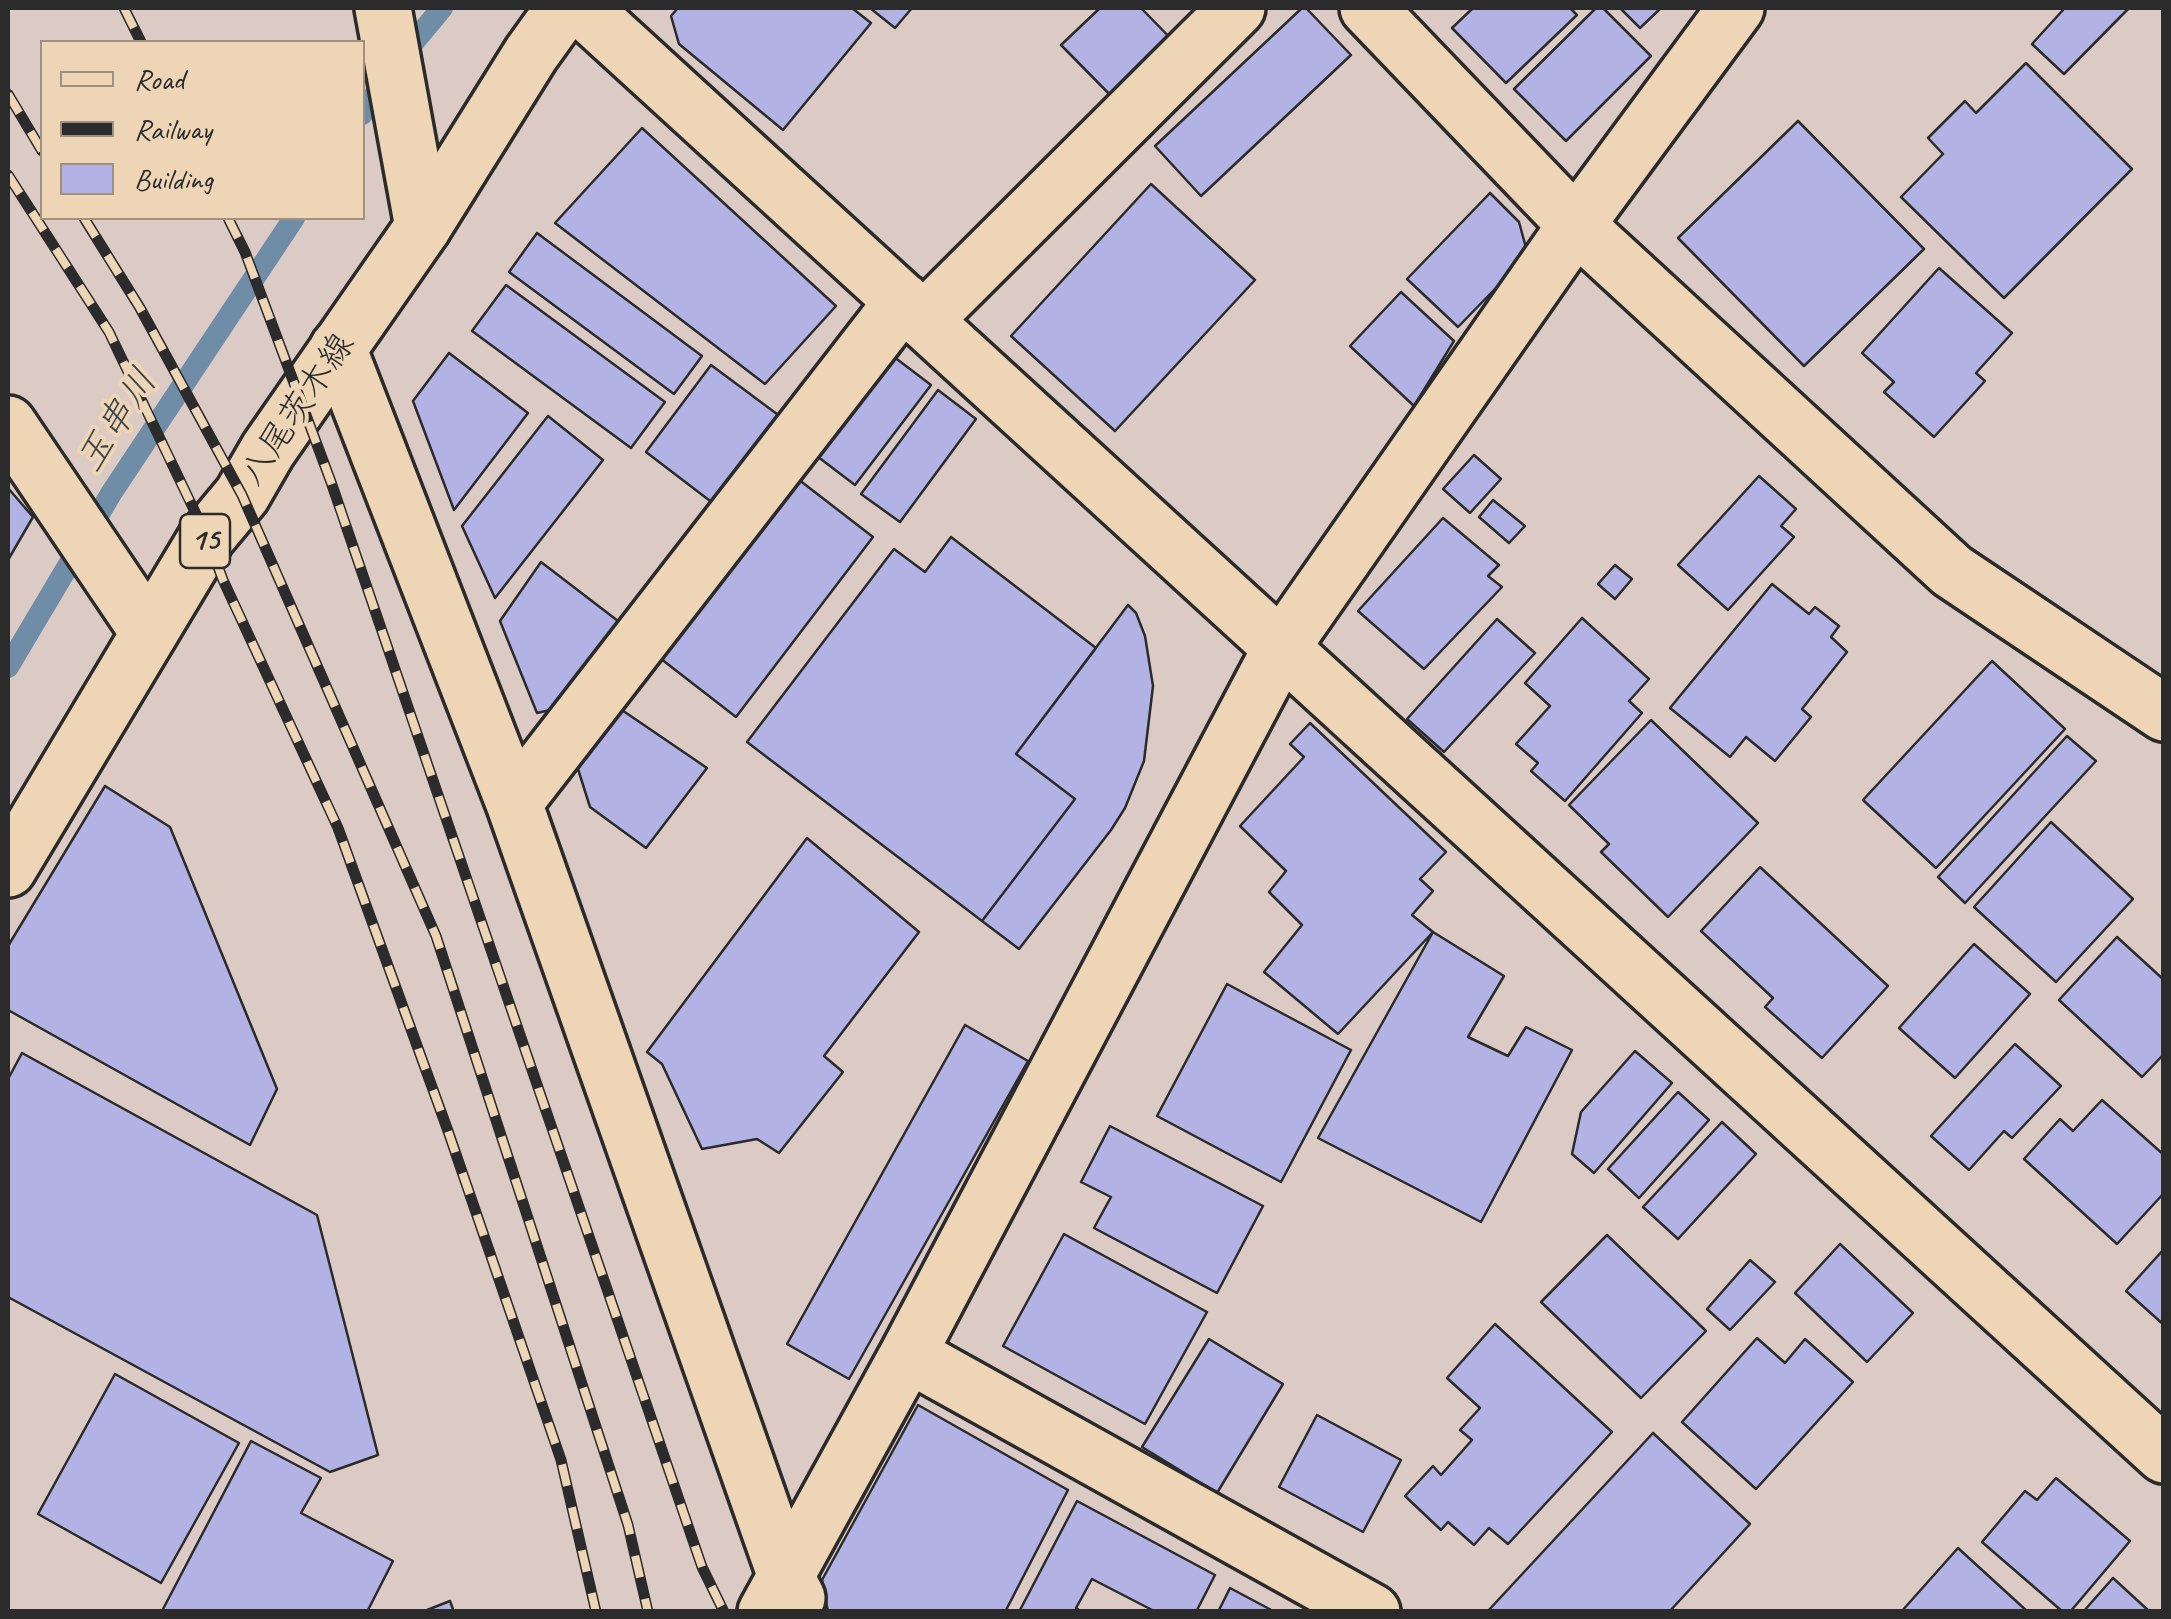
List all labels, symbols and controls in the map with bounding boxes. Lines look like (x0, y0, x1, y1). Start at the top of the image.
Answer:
legend (40, 40, 365, 220)
text: Road (134, 60, 184, 98)
text: Railway (134, 110, 212, 148)
text: Building (134, 160, 213, 198)
street label: 八尾茨木線 (232, 326, 364, 494)
water label: 玉串川 (68, 361, 168, 481)
road number: 15 (180, 514, 230, 568)

